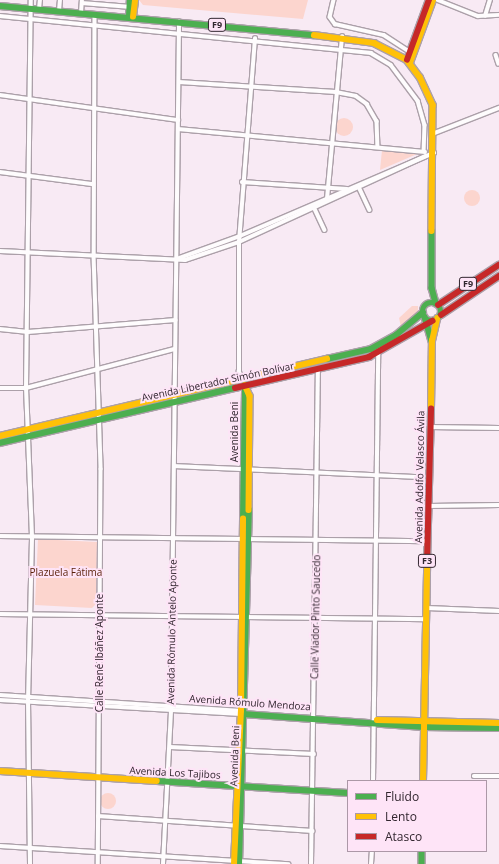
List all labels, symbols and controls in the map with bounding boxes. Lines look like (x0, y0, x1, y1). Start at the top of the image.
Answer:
road number: F9 (207, 18, 227, 32)
road number: F9 (458, 277, 478, 291)
street label: Avenida Libertador Simón Bolívar (141, 360, 295, 404)
street label: Avenida Beni (229, 402, 241, 462)
street label: Avenida Adolfo Velasco Ávila (413, 411, 427, 543)
road number: F3 (417, 554, 437, 568)
street label: Calle Viador Pinto Saucedo (309, 555, 323, 679)
street label: Avenida Rómulo Antelo Aponte (165, 559, 179, 705)
park label: Plazuela Fátima (30, 567, 102, 579)
street label: Calle René Ibáñez Aponte (94, 594, 106, 712)
street label: Avenida Rómulo Mendoza (189, 693, 311, 713)
street label: Avenida Beni (228, 726, 242, 786)
street label: Avenida Los Tajibos (129, 765, 221, 781)
legend (347, 780, 487, 852)
text: Fluido (385, 788, 419, 805)
text: Lento (385, 808, 417, 825)
text: Atasco (385, 828, 422, 845)

